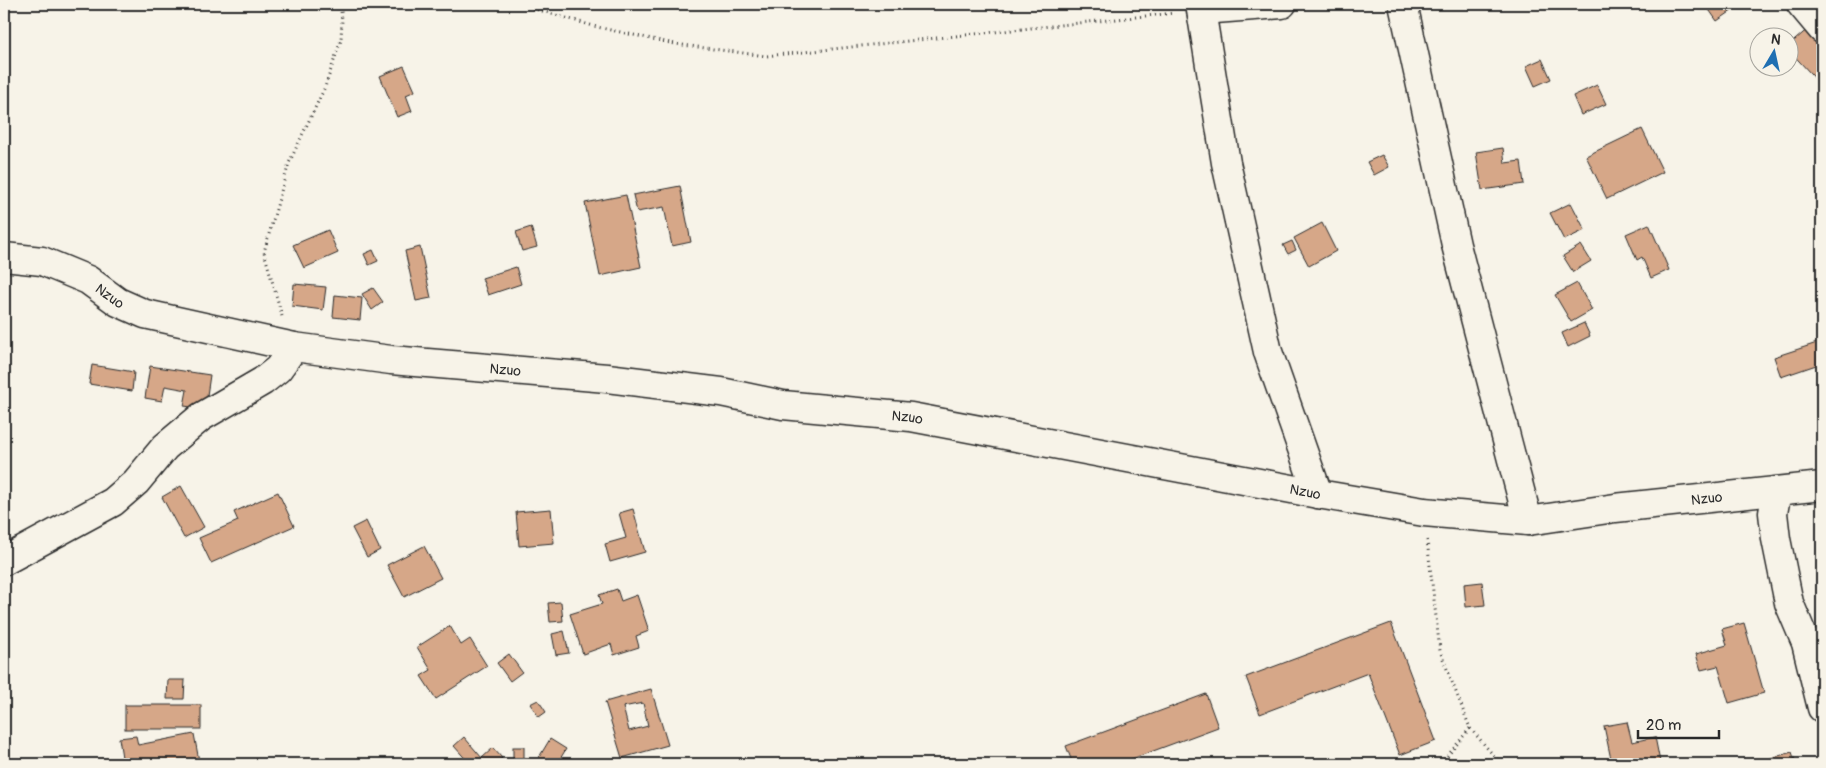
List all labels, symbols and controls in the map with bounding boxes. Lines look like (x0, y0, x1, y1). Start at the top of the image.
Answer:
north arrow (1748, 28, 1798, 78)
text: N (1770, 31, 1782, 49)
street label: Nzuo (92, 280, 127, 312)
street label: Nzuo (489, 360, 522, 379)
street label: Nzuo (891, 407, 925, 428)
street label: Nzuo (1288, 480, 1323, 503)
street label: Nzuo (1690, 488, 1724, 508)
scale bar (1638, 708, 1720, 740)
text: 20 m (1646, 716, 1681, 735)

